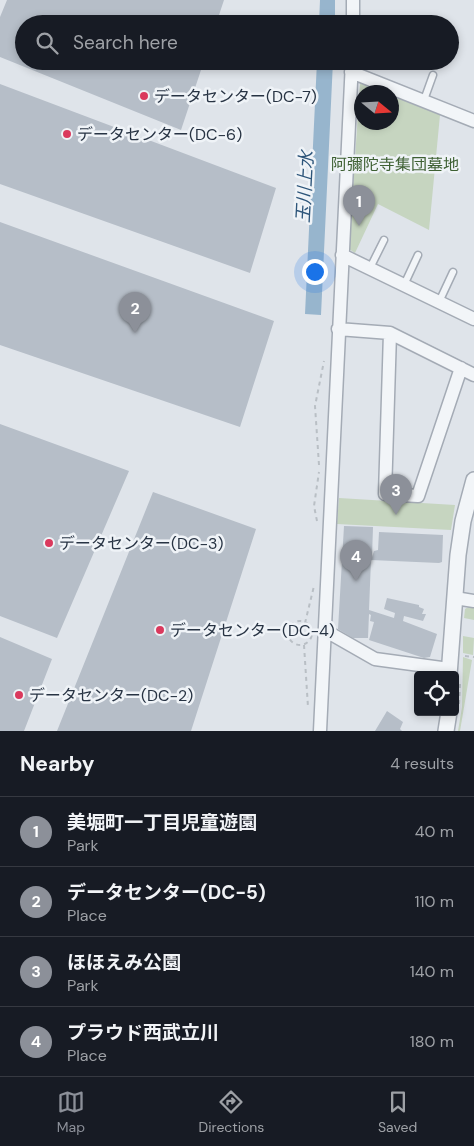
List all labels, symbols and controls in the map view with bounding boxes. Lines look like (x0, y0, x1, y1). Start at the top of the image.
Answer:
search box (15, 15, 459, 70)
icon: search (33, 29, 61, 57)
text: Search here (73, 30, 178, 55)
north arrow (354, 85, 399, 130)
place label: データセンター(DC-7) (154, 86, 317, 107)
marker: データセンター(DC-7) (138, 90, 150, 102)
place label: データセンター(DC-6) (77, 124, 242, 145)
marker: データセンター(DC-6) (61, 128, 73, 140)
water label: 玉川上水 (291, 148, 319, 224)
park label: 阿彌陀寺集団墓地 (331, 154, 459, 175)
pin: 1 (343, 185, 375, 226)
your location (302, 259, 328, 285)
pin: 2 (119, 292, 151, 333)
pin: 3 (380, 474, 412, 515)
place label: データセンター(DC-3) (59, 533, 224, 554)
marker: データセンター(DC-3) (43, 537, 55, 549)
pin: 4 (340, 540, 372, 581)
place label: データセンター(DC-4) (170, 620, 335, 641)
marker: データセンター(DC-4) (154, 624, 166, 636)
map controls (414, 671, 459, 716)
button: locate (414, 671, 459, 716)
place label: データセンター(DC-2) (29, 685, 193, 706)
marker: データセンター(DC-2) (13, 689, 25, 701)
text: Nearby (20, 750, 94, 778)
text: 4 results (390, 753, 454, 774)
text: 美堀町一丁目児童遊園 (67, 810, 257, 835)
text: 1 (33, 821, 39, 842)
text: 40 m (415, 821, 454, 842)
text: Park (67, 835, 99, 856)
text: データセンター(DC-5) (67, 880, 266, 905)
text: 2 (31, 891, 41, 912)
text: 110 m (415, 891, 454, 912)
text: Place (67, 905, 107, 926)
text: ほほえみ公園 (67, 950, 181, 975)
text: 3 (31, 961, 41, 982)
text: 140 m (410, 961, 454, 982)
text: Park (67, 975, 99, 996)
text: プラウド西武立川 (67, 1020, 219, 1045)
text: 4 (31, 1031, 41, 1052)
text: 180 m (410, 1031, 454, 1052)
text: Place (67, 1045, 107, 1066)
tab: Map (57, 1088, 85, 1136)
tab: Directions (199, 1088, 264, 1136)
tab: Saved (378, 1088, 417, 1136)

